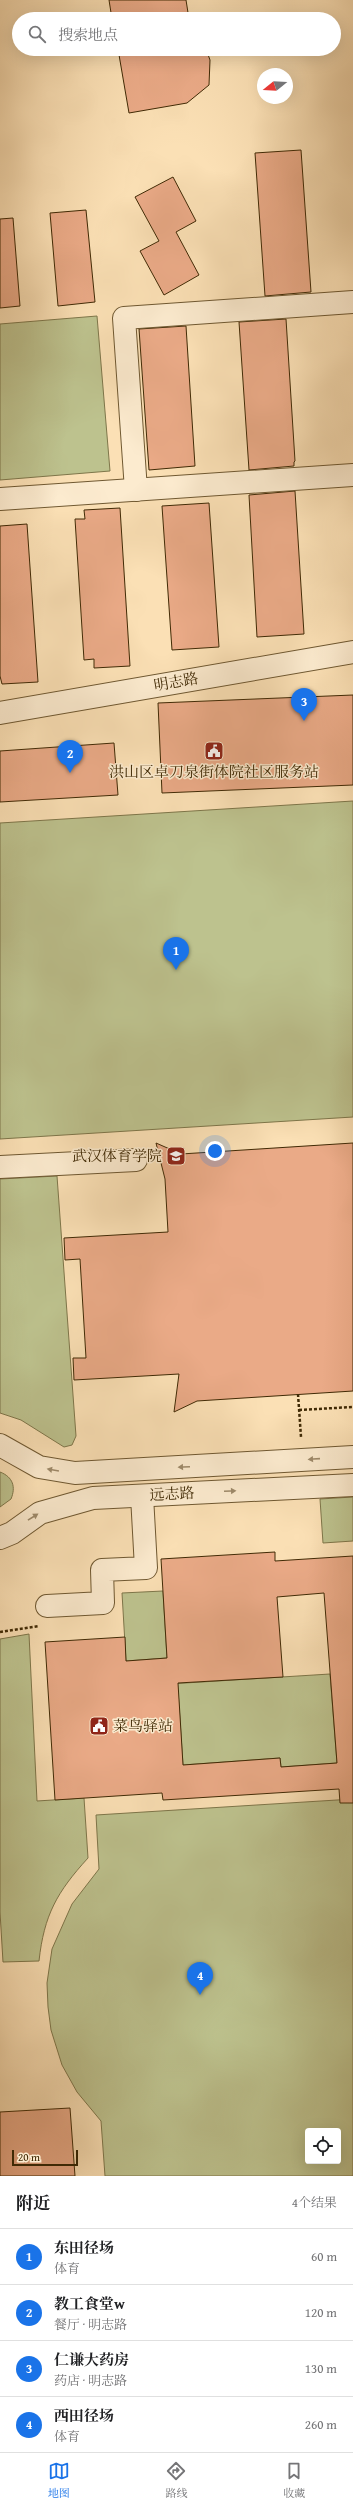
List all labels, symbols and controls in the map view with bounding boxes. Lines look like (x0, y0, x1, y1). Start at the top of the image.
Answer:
search box (12, 12, 341, 56)
icon: search (26, 23, 48, 45)
text: 搜索地点 (58, 24, 118, 45)
north arrow (257, 68, 293, 104)
street label: 明志路 (152, 667, 200, 696)
pin: 3 (291, 688, 317, 721)
pin: 2 (57, 740, 83, 773)
public building icon: 洪山区卓刀泉街体院社区服务站 (203, 740, 225, 762)
place label: 洪山区卓刀泉街体院社区服务站 (109, 761, 319, 782)
pin: 1 (163, 937, 189, 970)
your location (205, 1141, 225, 1161)
place label: 武汉体育学院 (72, 1145, 162, 1166)
school or university icon: 武汉体育学院 (165, 1145, 187, 1167)
one-way arrow (308, 1456, 320, 1463)
one-way arrow (177, 1464, 190, 1470)
one-way arrow (47, 1467, 59, 1473)
street label: 远志路 (149, 1482, 195, 1505)
one-way arrow (224, 1488, 236, 1495)
one-way arrow (27, 1514, 39, 1521)
public building icon: 菜鸟驿站 (88, 1715, 110, 1737)
place label: 菜鸟驿站 (113, 1715, 173, 1736)
pin: 4 (187, 1962, 213, 1995)
map controls (305, 2128, 341, 2164)
button: locate (305, 2128, 341, 2164)
scale bar (12, 2148, 78, 2167)
text: 20 m (18, 2149, 40, 2165)
text: 附近 (16, 2190, 50, 2215)
text: 4个结果 (292, 2193, 337, 2212)
text: 东田径场 (54, 2237, 114, 2258)
text: 1 (26, 2247, 32, 2266)
text: 60 m (311, 2247, 337, 2266)
text: 体育 (54, 2259, 80, 2278)
text: 教工食堂w (54, 2293, 125, 2314)
text: 2 (26, 2303, 32, 2322)
text: 120 m (305, 2303, 337, 2322)
text: 餐厅 · 明志路 (54, 2315, 127, 2334)
text: 仁谦大药房 (54, 2349, 129, 2370)
text: 3 (26, 2359, 32, 2378)
text: 130 m (305, 2359, 337, 2378)
text: 药店 · 明志路 (54, 2371, 127, 2390)
text: 西田径场 (54, 2405, 114, 2426)
text: 4 (26, 2415, 32, 2434)
text: 260 m (305, 2415, 337, 2434)
text: 体育 (54, 2427, 80, 2446)
tab: 地图 (48, 2460, 70, 2501)
tab: 路线 (165, 2460, 187, 2501)
tab: 收藏 (283, 2460, 305, 2501)

